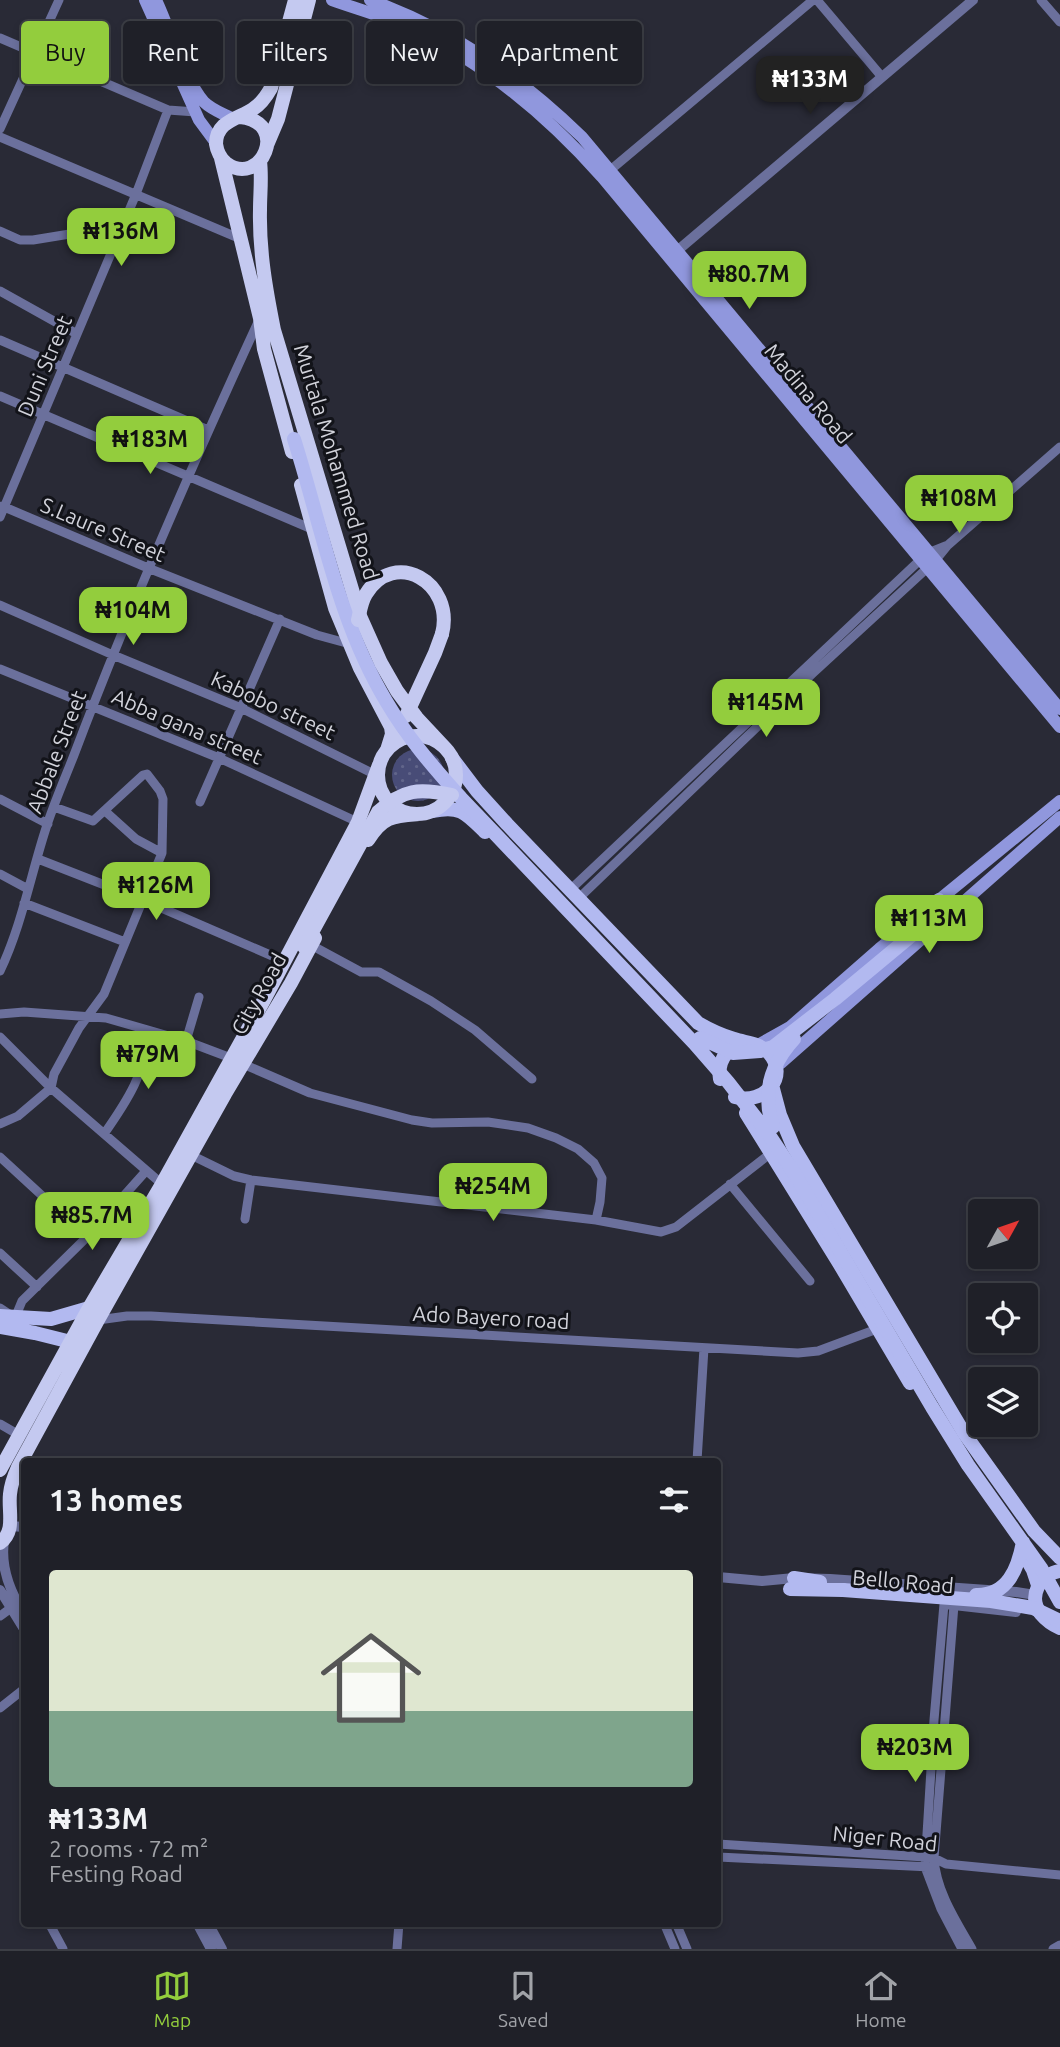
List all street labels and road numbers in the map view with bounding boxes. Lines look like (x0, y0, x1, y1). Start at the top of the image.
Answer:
street label: Duni Street (12, 312, 76, 420)
street label: Madina Road (760, 339, 857, 448)
street label: Murtala Mohammed Road (290, 341, 384, 582)
street label: S.Laure Street (38, 492, 169, 566)
street label: Kabobo street (208, 666, 339, 744)
street label: Abba gana street (109, 684, 266, 769)
street label: Abbale Street (22, 687, 90, 816)
street label: City Road (226, 949, 290, 1039)
street label: Ado Bayero road (412, 1301, 570, 1333)
street label: Bello Road (852, 1565, 955, 1597)
street label: Niger Road (832, 1821, 939, 1855)

